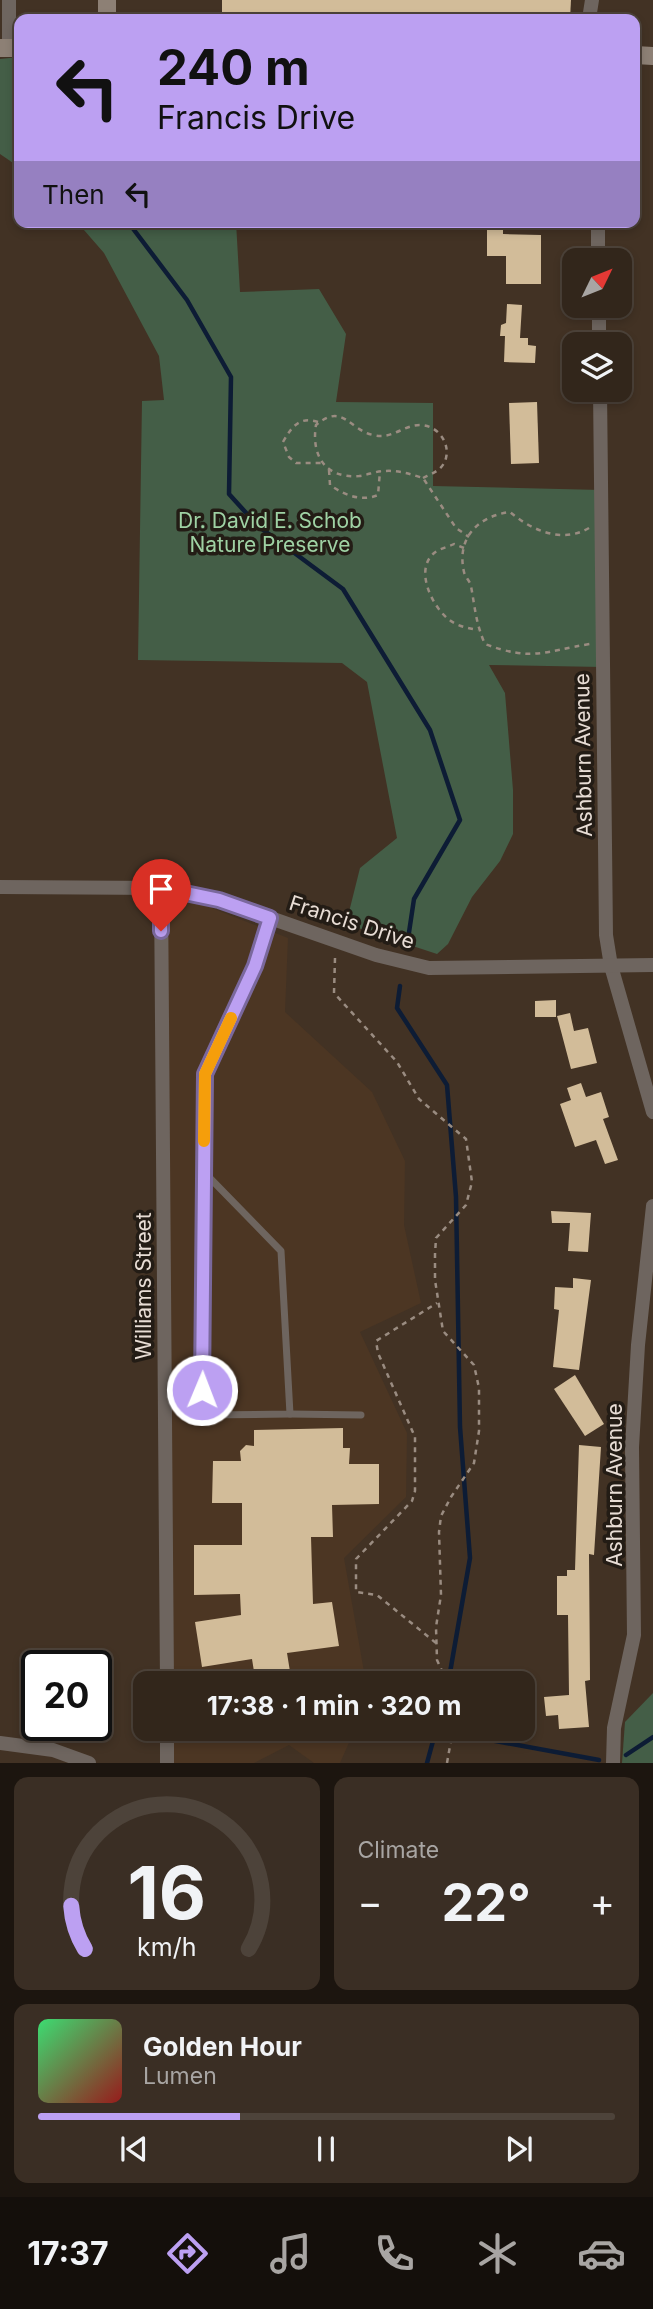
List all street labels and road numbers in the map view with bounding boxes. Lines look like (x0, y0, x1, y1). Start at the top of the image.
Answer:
street label: Ashburn Avenue (569, 673, 597, 837)
street label: Francis Drive (286, 890, 418, 954)
street label: Williams Street (131, 1212, 156, 1360)
street label: Ashburn Avenue (602, 1403, 627, 1567)

